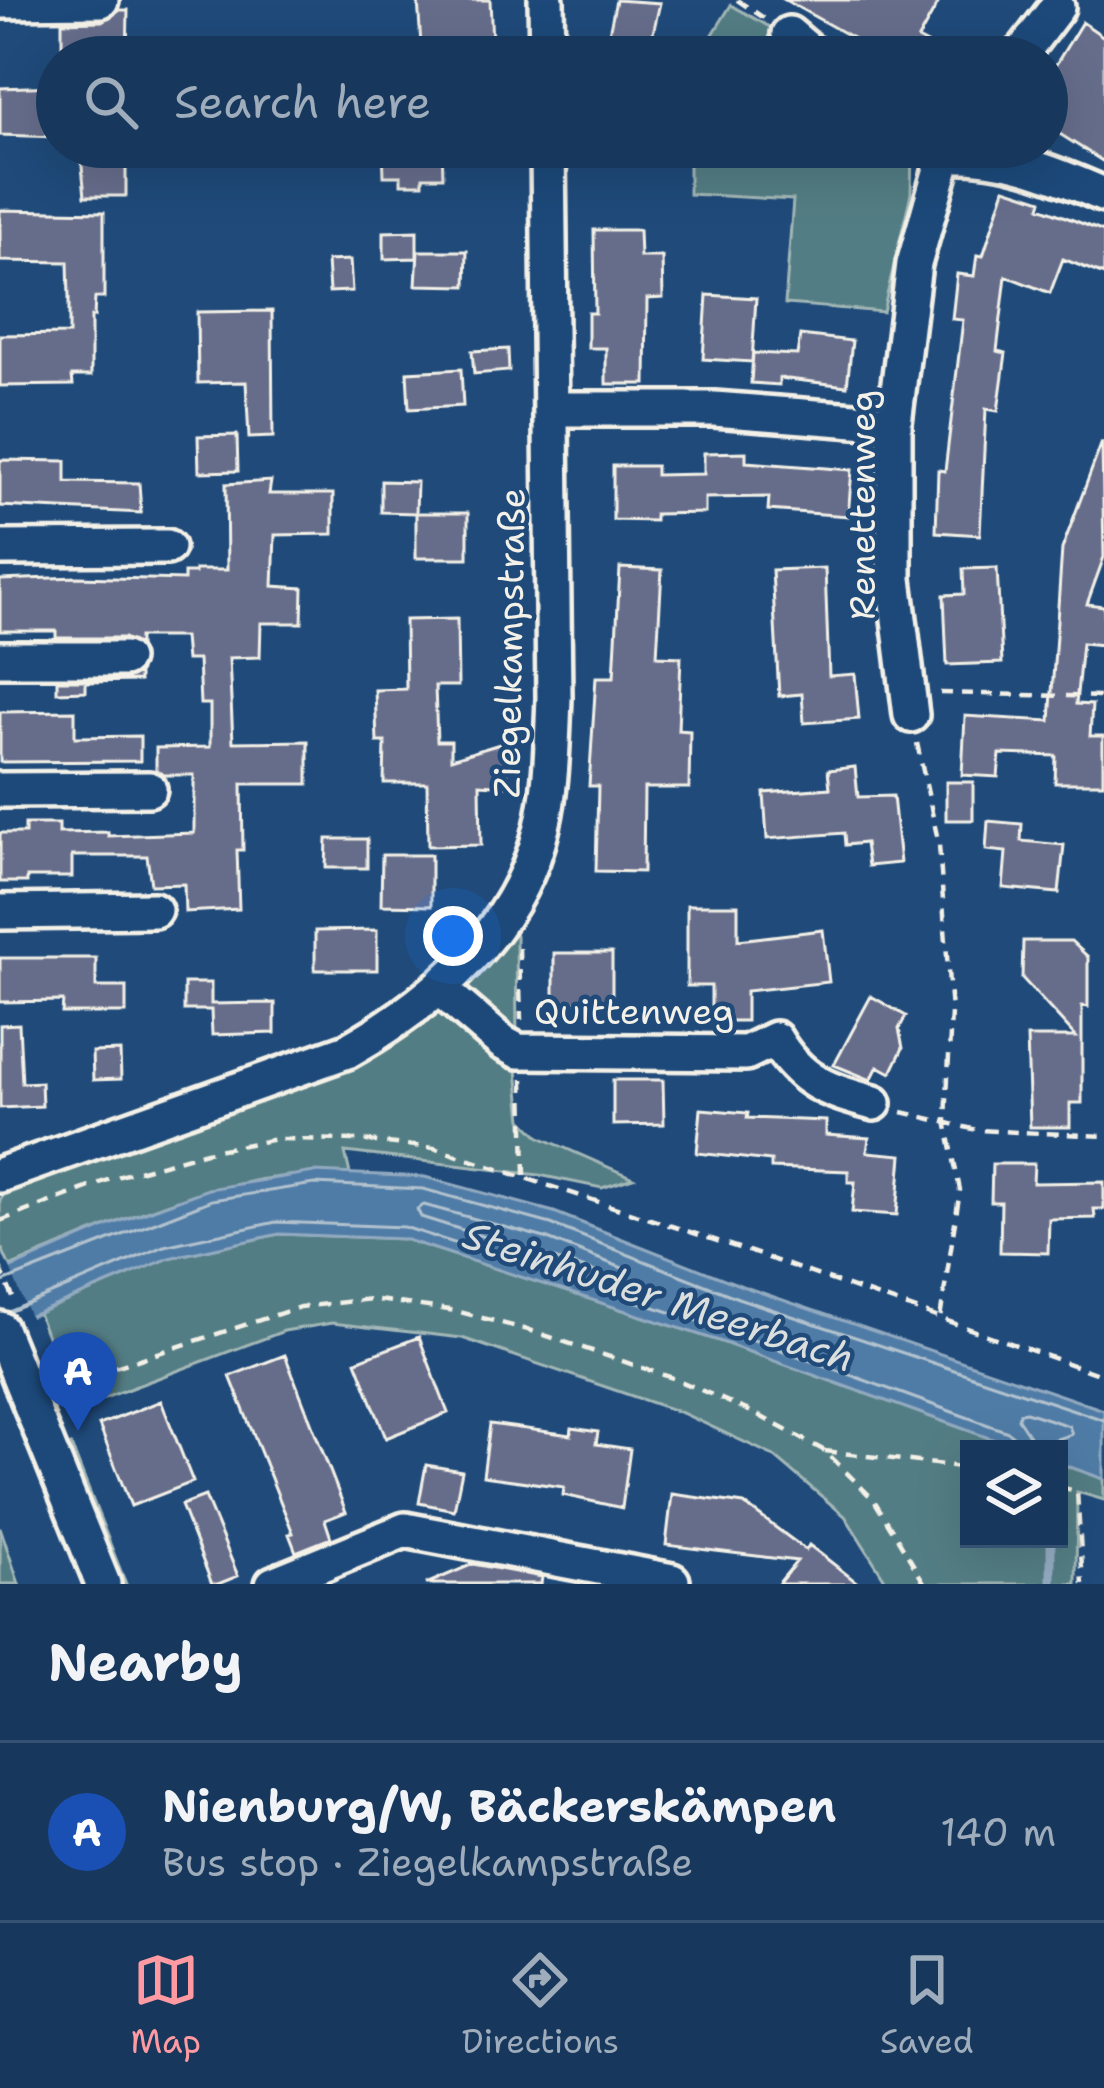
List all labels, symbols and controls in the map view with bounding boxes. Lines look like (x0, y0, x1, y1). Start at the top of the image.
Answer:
search box (36, 36, 1068, 168)
icon: search (78, 69, 144, 135)
text: Search here (174, 72, 431, 132)
street label: Renettenweg (838, 390, 887, 620)
street label: Ziegelkampstraße (482, 487, 537, 799)
your location (423, 906, 483, 966)
street label: Quittenweg (534, 987, 734, 1036)
water label: Steinhuder Meerbach (457, 1208, 861, 1384)
pin: A (39, 1332, 117, 1431)
map controls (960, 1440, 1068, 1548)
button: layers (960, 1440, 1068, 1548)
text: Nearby (48, 1628, 243, 1696)
text: Nienburg/W, Bäckerskämpen (162, 1776, 837, 1836)
text: A (72, 1806, 102, 1858)
text: 140 m (940, 1806, 1056, 1858)
text: Bus stop · Ziegelkampstraße (162, 1836, 693, 1888)
tab: Map (130, 1947, 201, 2064)
tab: Directions (462, 1947, 619, 2064)
tab: Saved (880, 1947, 974, 2064)

